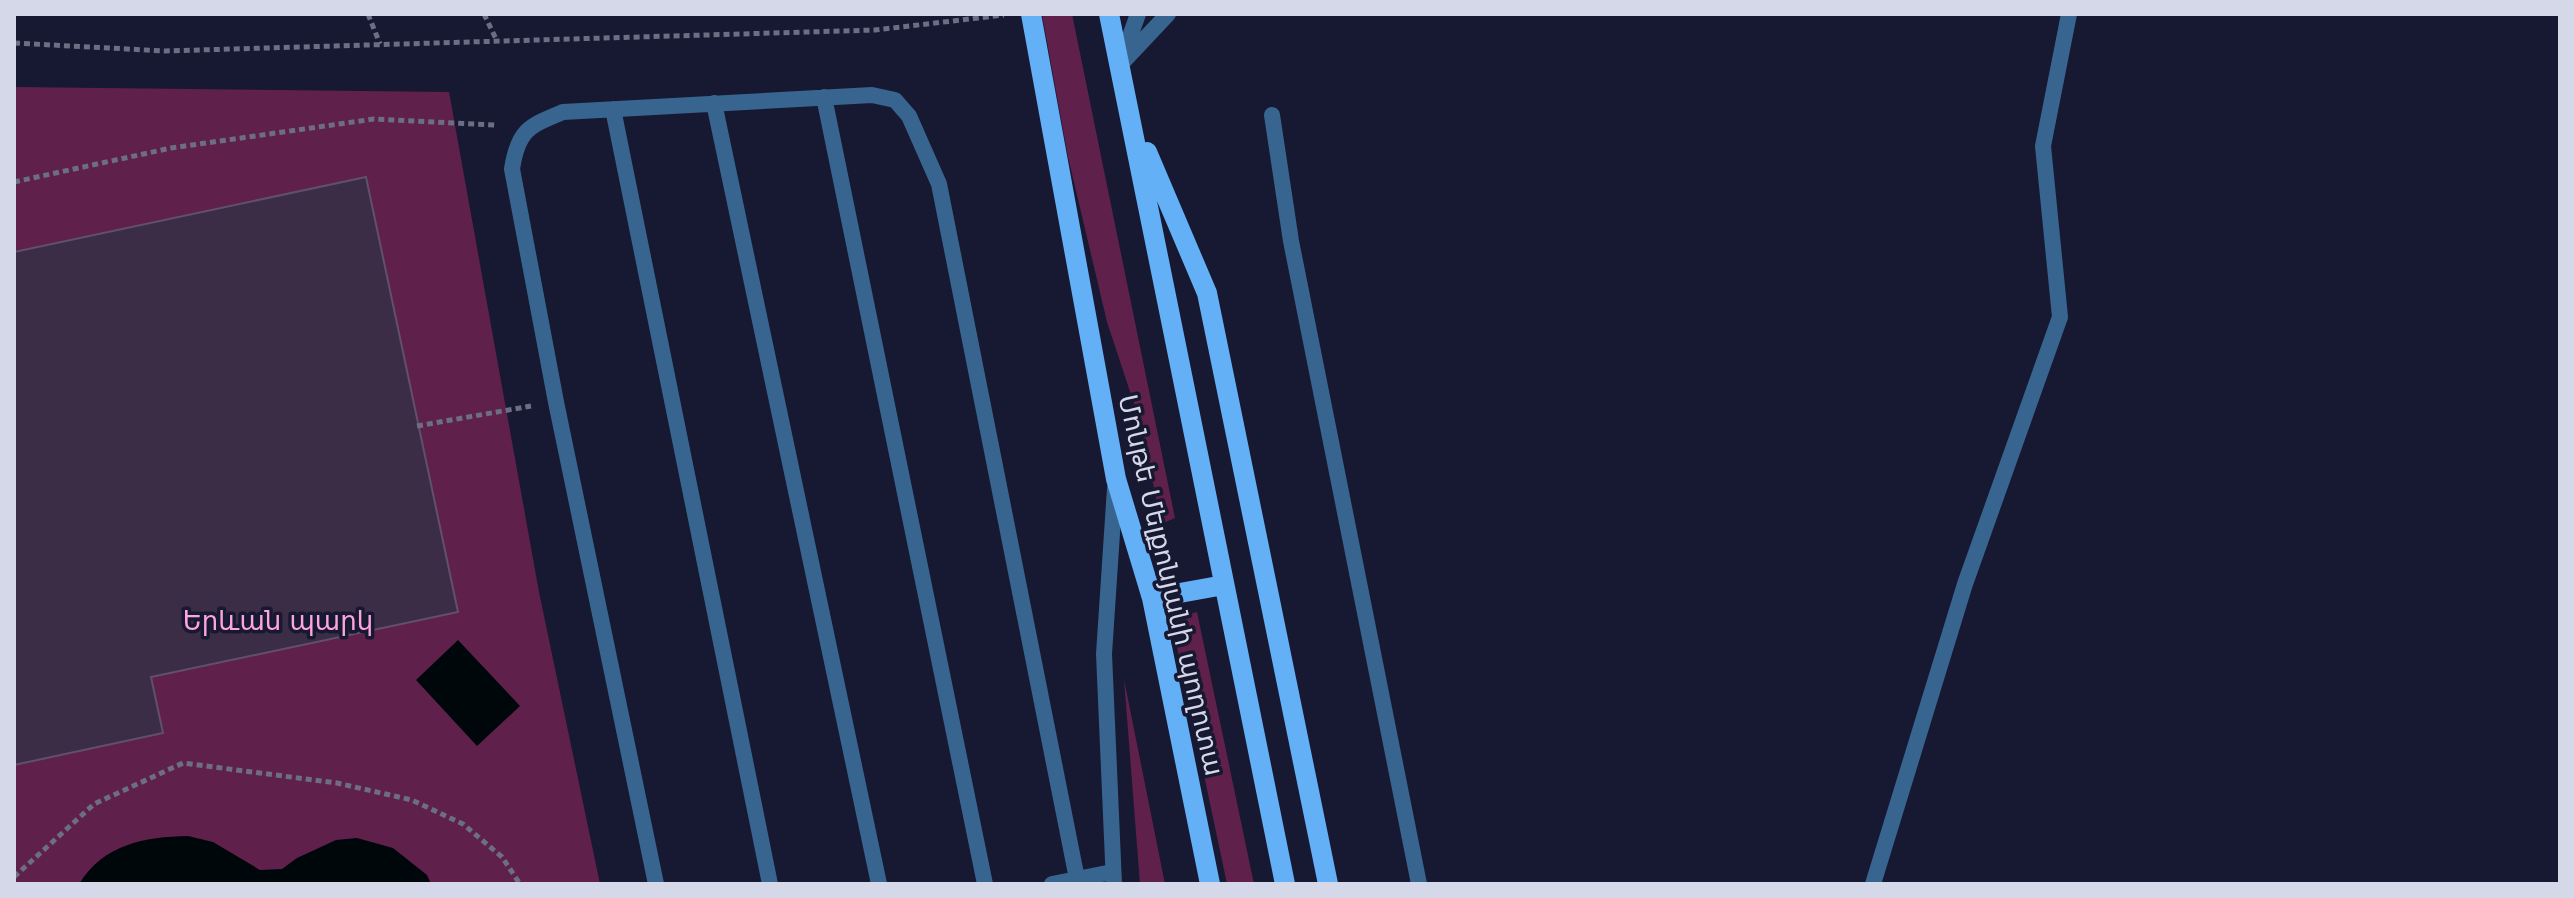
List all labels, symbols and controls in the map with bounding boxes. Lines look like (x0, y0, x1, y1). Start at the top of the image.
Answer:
street label: Մոնթե Մելքոնյանի պողոտա (1113, 392, 1229, 778)
park label: Երևան պարկ (183, 606, 373, 636)

